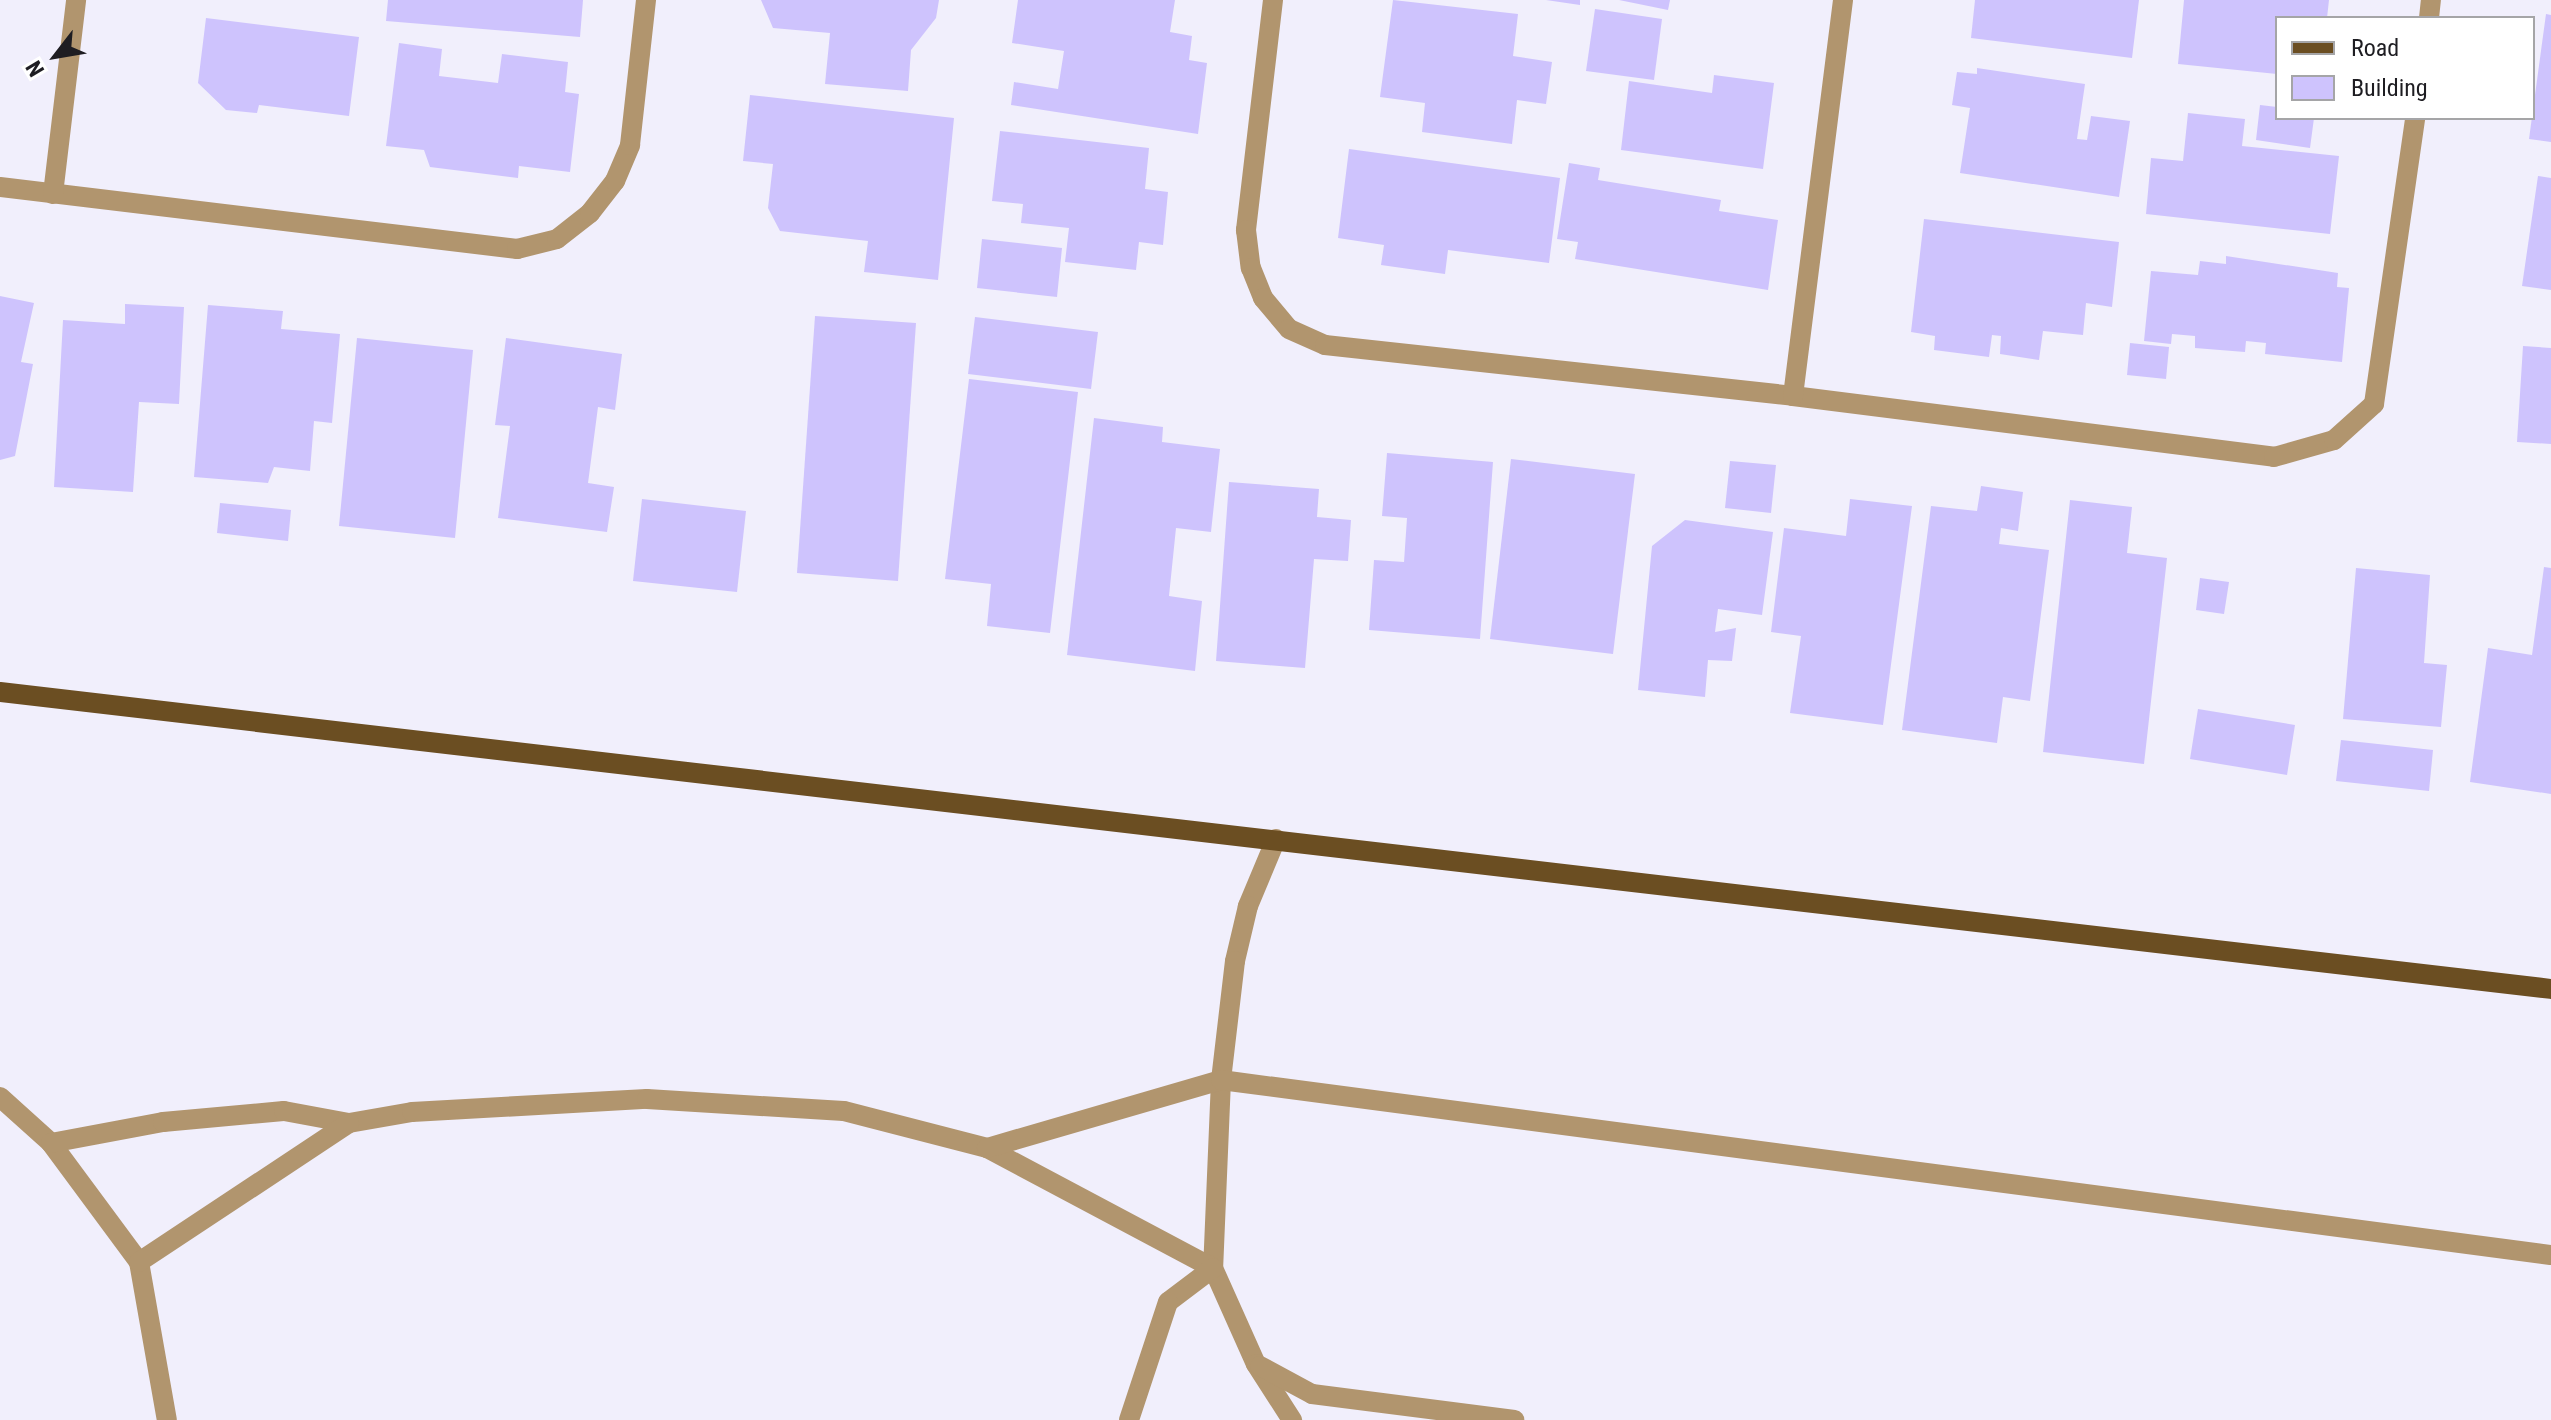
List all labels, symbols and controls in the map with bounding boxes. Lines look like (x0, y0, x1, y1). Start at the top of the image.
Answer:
north arrow (16, 16, 96, 96)
legend (2275, 16, 2535, 120)
text: Road (2351, 34, 2399, 62)
text: N (21, 56, 49, 81)
text: Building (2351, 74, 2428, 102)

